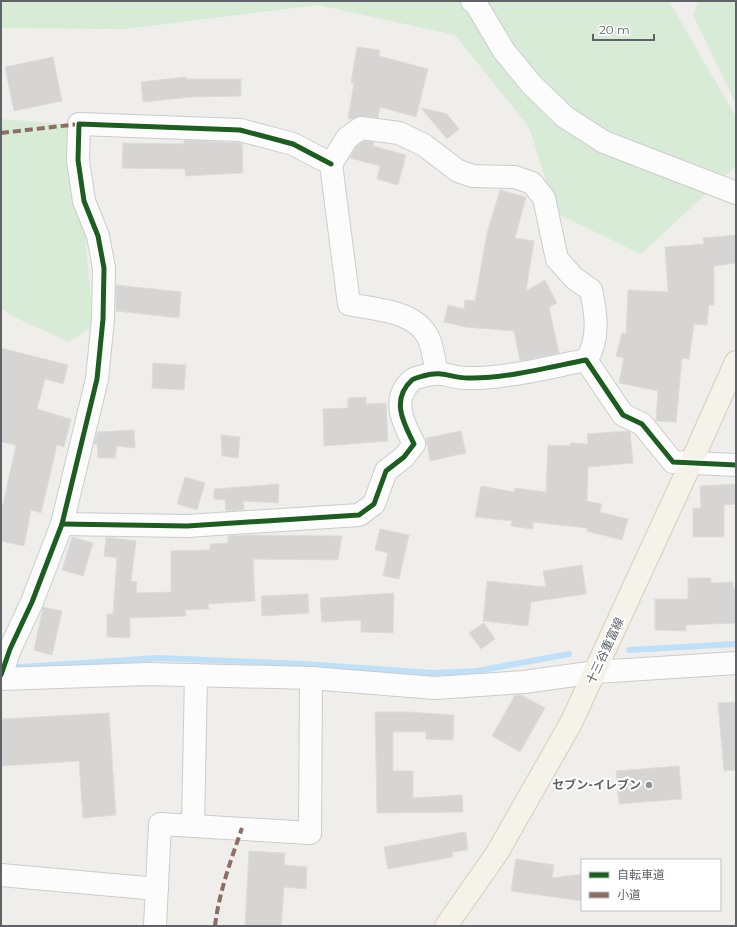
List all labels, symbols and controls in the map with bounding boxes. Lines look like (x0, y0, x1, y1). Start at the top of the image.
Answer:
scale bar (593, 16, 654, 42)
text: 20 m (599, 22, 630, 37)
street label: 十三谷重富線 (583, 615, 627, 687)
place label: セブン-イレブン (552, 777, 641, 792)
marker: セブン-イレブン (644, 780, 654, 790)
legend (581, 859, 721, 911)
text: 自転車道 (617, 867, 665, 882)
text: 小道 (617, 887, 641, 902)

